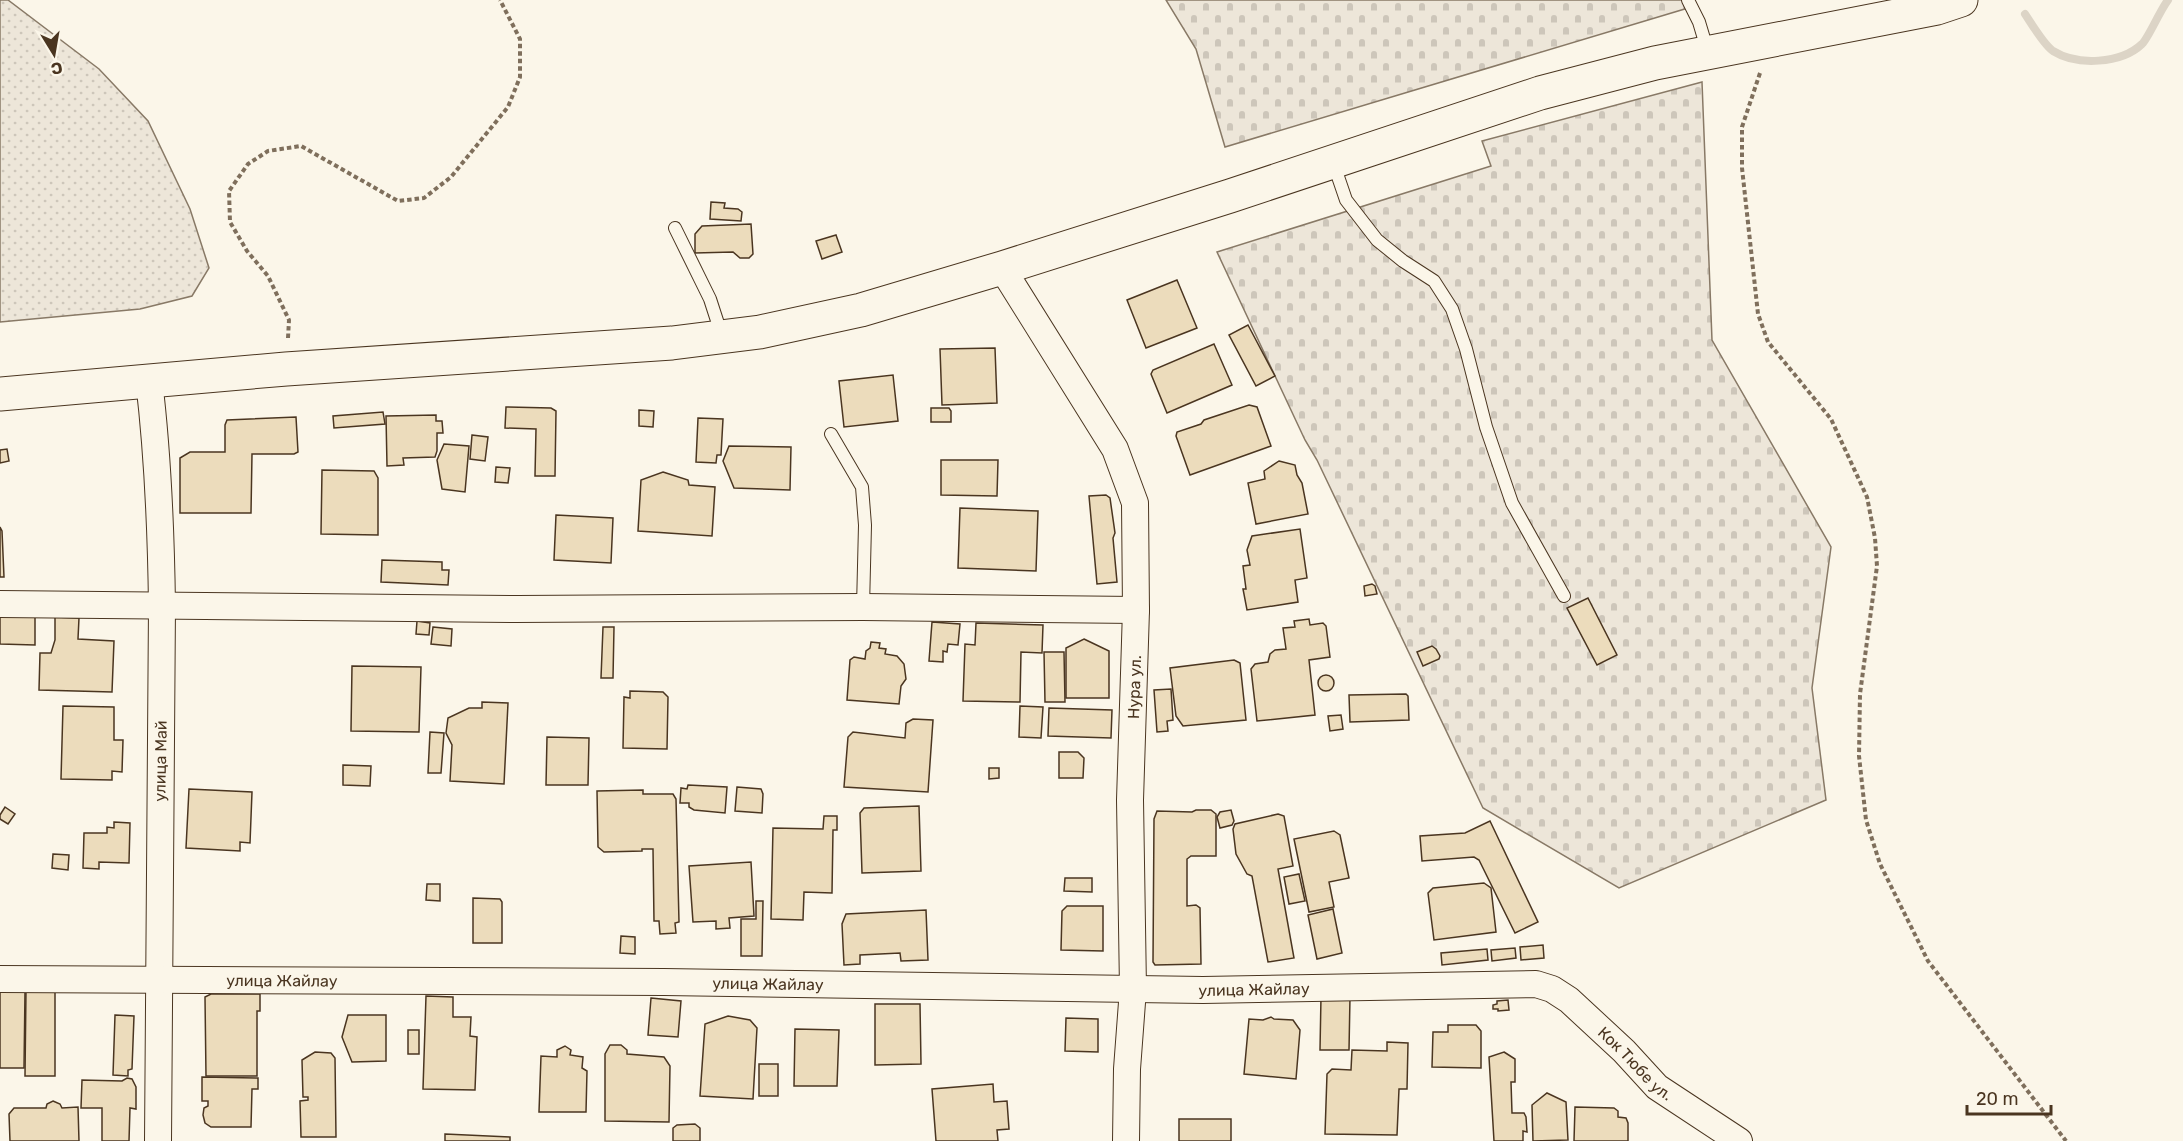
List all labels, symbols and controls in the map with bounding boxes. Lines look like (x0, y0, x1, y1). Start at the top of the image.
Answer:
north arrow (24, 24, 84, 84)
text: С (49, 58, 64, 79)
street label: Нура ул. (1124, 655, 1145, 719)
street label: улица Май (150, 720, 171, 802)
street label: улица Жайлау (226, 971, 338, 991)
street label: улица Жайлау (712, 974, 824, 994)
street label: улица Жайлау (1198, 979, 1310, 1000)
street label: Кок Тюбе ул. (1594, 1023, 1676, 1105)
scale bar (1967, 1078, 2051, 1116)
text: 20 m (1976, 1088, 2018, 1110)

